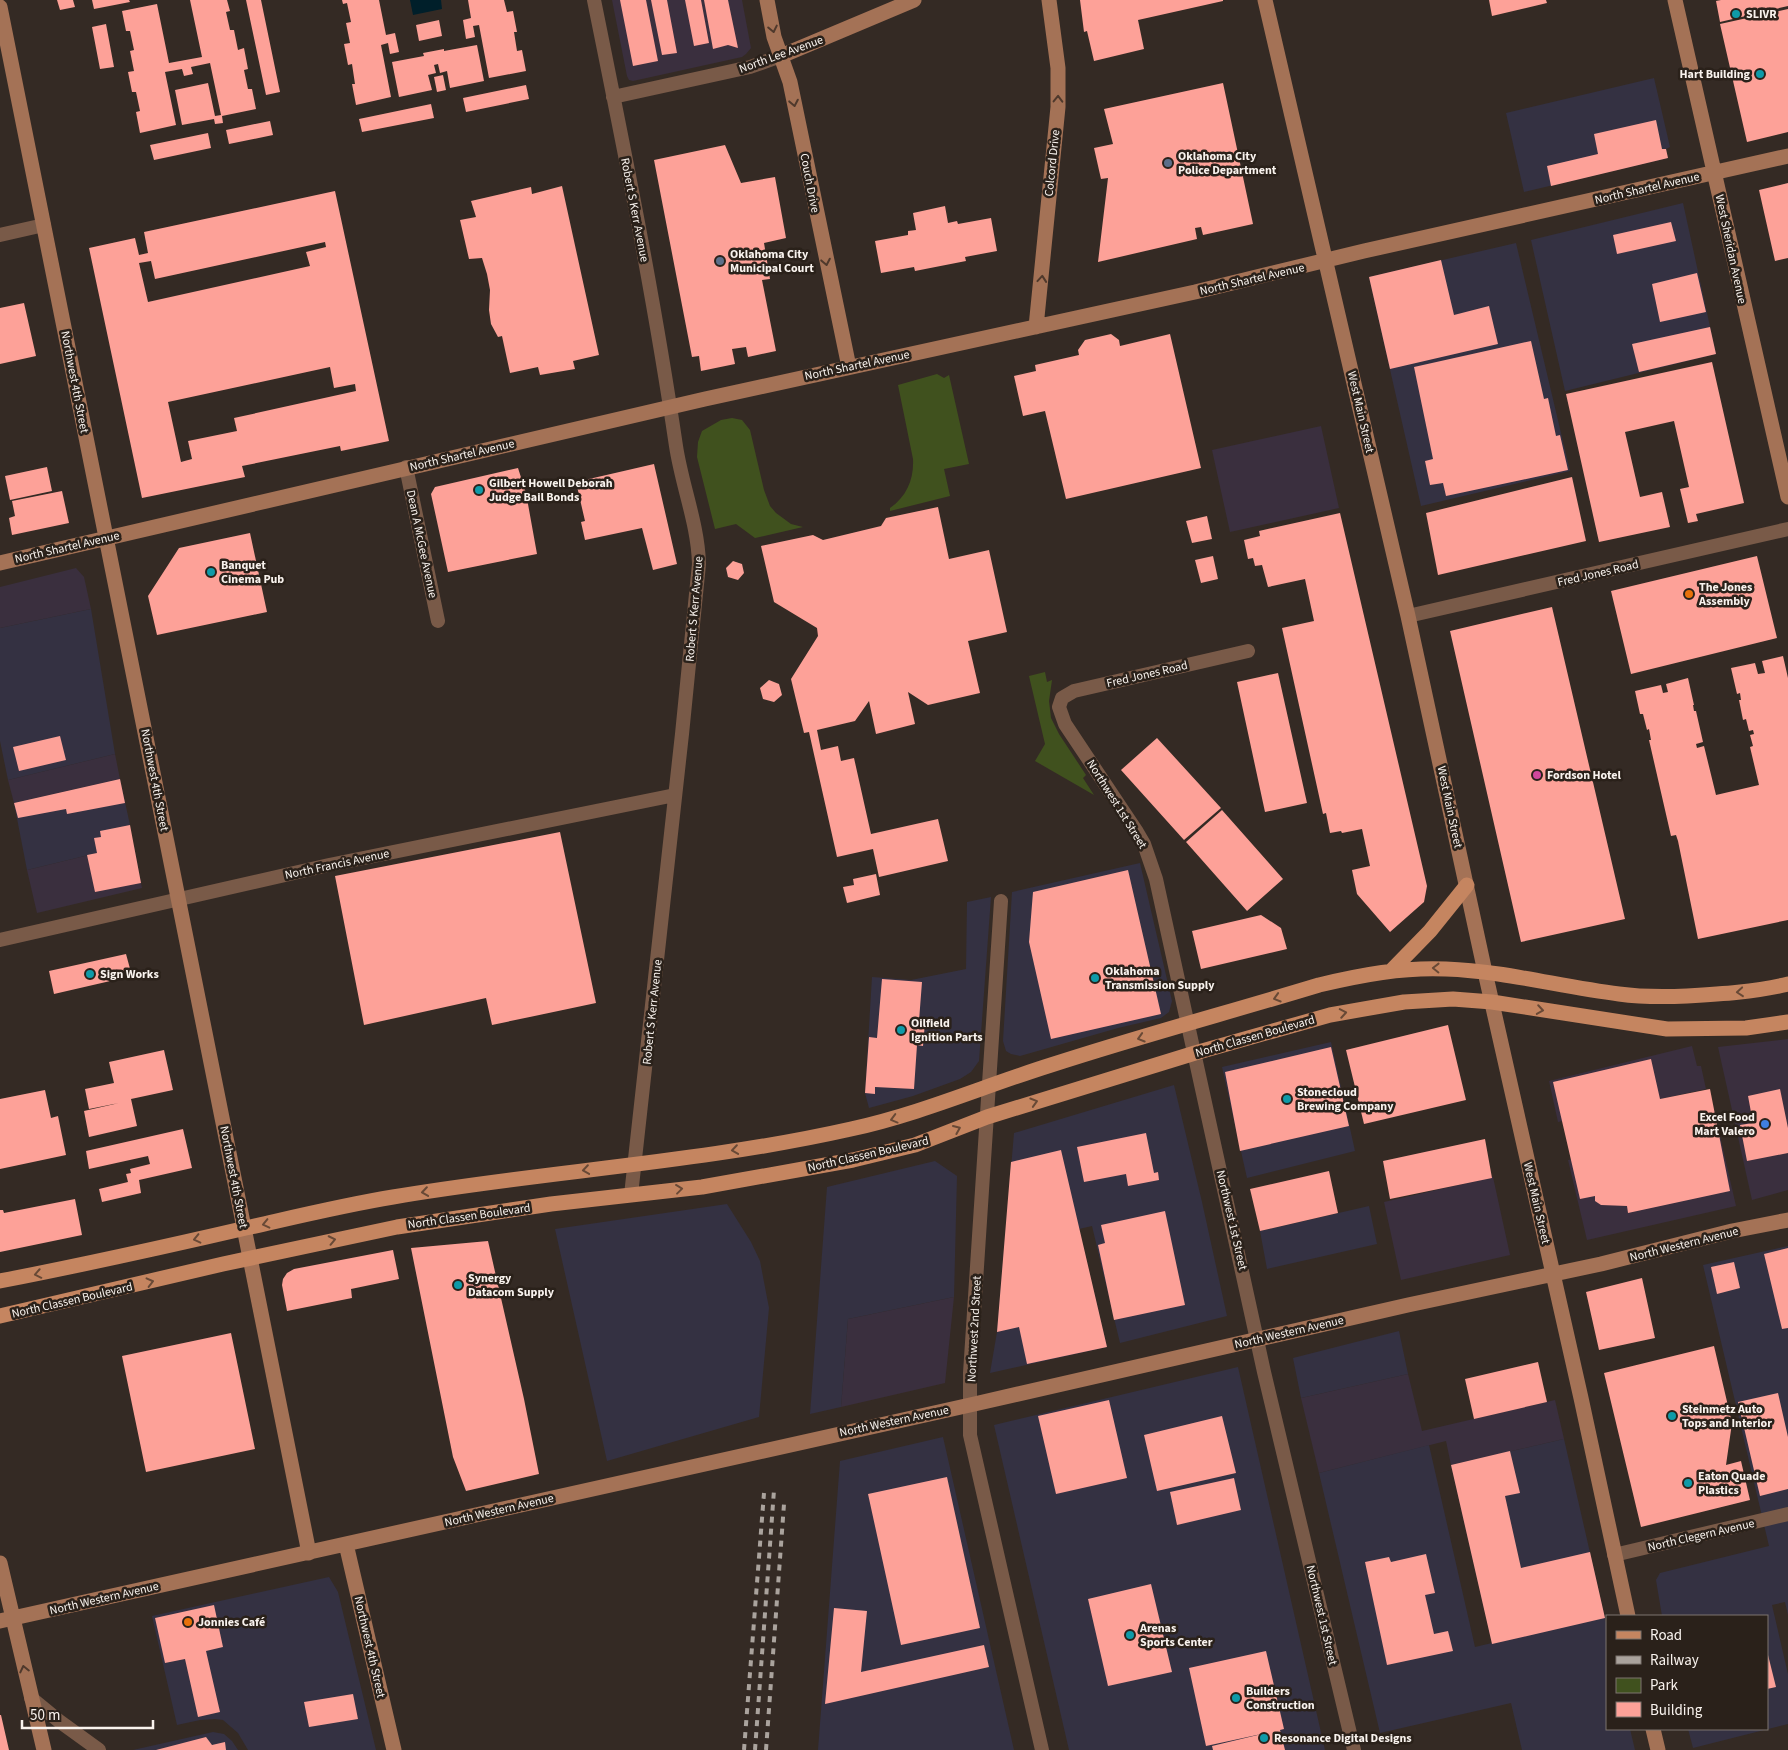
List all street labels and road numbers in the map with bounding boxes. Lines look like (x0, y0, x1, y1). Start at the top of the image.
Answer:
street label: North Lee Avenue (737, 31, 826, 78)
street label: Colcord Drive (1041, 129, 1064, 197)
street label: Couch Drive (795, 152, 824, 214)
street label: Robert S Kerr Avenue (616, 157, 653, 264)
street label: North Shartel Avenue (1593, 168, 1701, 209)
street label: West Sheridan Avenue (1711, 193, 1750, 305)
street label: North Shartel Avenue (1198, 259, 1306, 300)
street label: Northwest 4th Street (56, 330, 93, 435)
street label: North Shartel Avenue (803, 346, 911, 385)
street label: West Main Street (1343, 370, 1378, 455)
street label: North Shartel Avenue (408, 435, 516, 476)
street label: Dean A McGee Avenue (402, 489, 441, 600)
street label: North Shartel Avenue (13, 527, 121, 568)
street label: Robert S Kerr Avenue (681, 556, 708, 662)
street label: Fred Jones Road (1556, 556, 1640, 591)
street label: Fred Jones Road (1105, 657, 1189, 692)
street label: Northwest 4th Street (136, 728, 173, 833)
street label: Northwest 1st Street (1082, 756, 1151, 852)
street label: West Main Street (1433, 765, 1466, 850)
street label: North Francis Avenue (283, 845, 391, 884)
street label: Robert S Kerr Avenue (639, 959, 666, 1066)
street label: North Classen Boulevard (1193, 1011, 1317, 1062)
street label: Northwest 4th Street (215, 1125, 252, 1230)
street label: North Classen Boulevard (806, 1132, 930, 1177)
street label: West Main Street (1519, 1161, 1554, 1246)
street label: Northwest 1st Street (1212, 1168, 1251, 1272)
street label: North Classen Boulevard (407, 1199, 531, 1234)
street label: North Western Avenue (1628, 1223, 1740, 1266)
street label: Northwest 2nd Street (963, 1275, 986, 1383)
street label: North Classen Boulevard (10, 1278, 134, 1323)
street label: North Western Avenue (1233, 1312, 1345, 1353)
street label: North Western Avenue (838, 1402, 950, 1441)
street label: North Western Avenue (443, 1490, 555, 1531)
street label: North Clegern Avenue (1646, 1515, 1756, 1556)
street label: Northwest 1st Street (1302, 1563, 1341, 1667)
street label: North Western Avenue (48, 1578, 160, 1619)
street label: Northwest 4th Street (350, 1595, 389, 1700)

